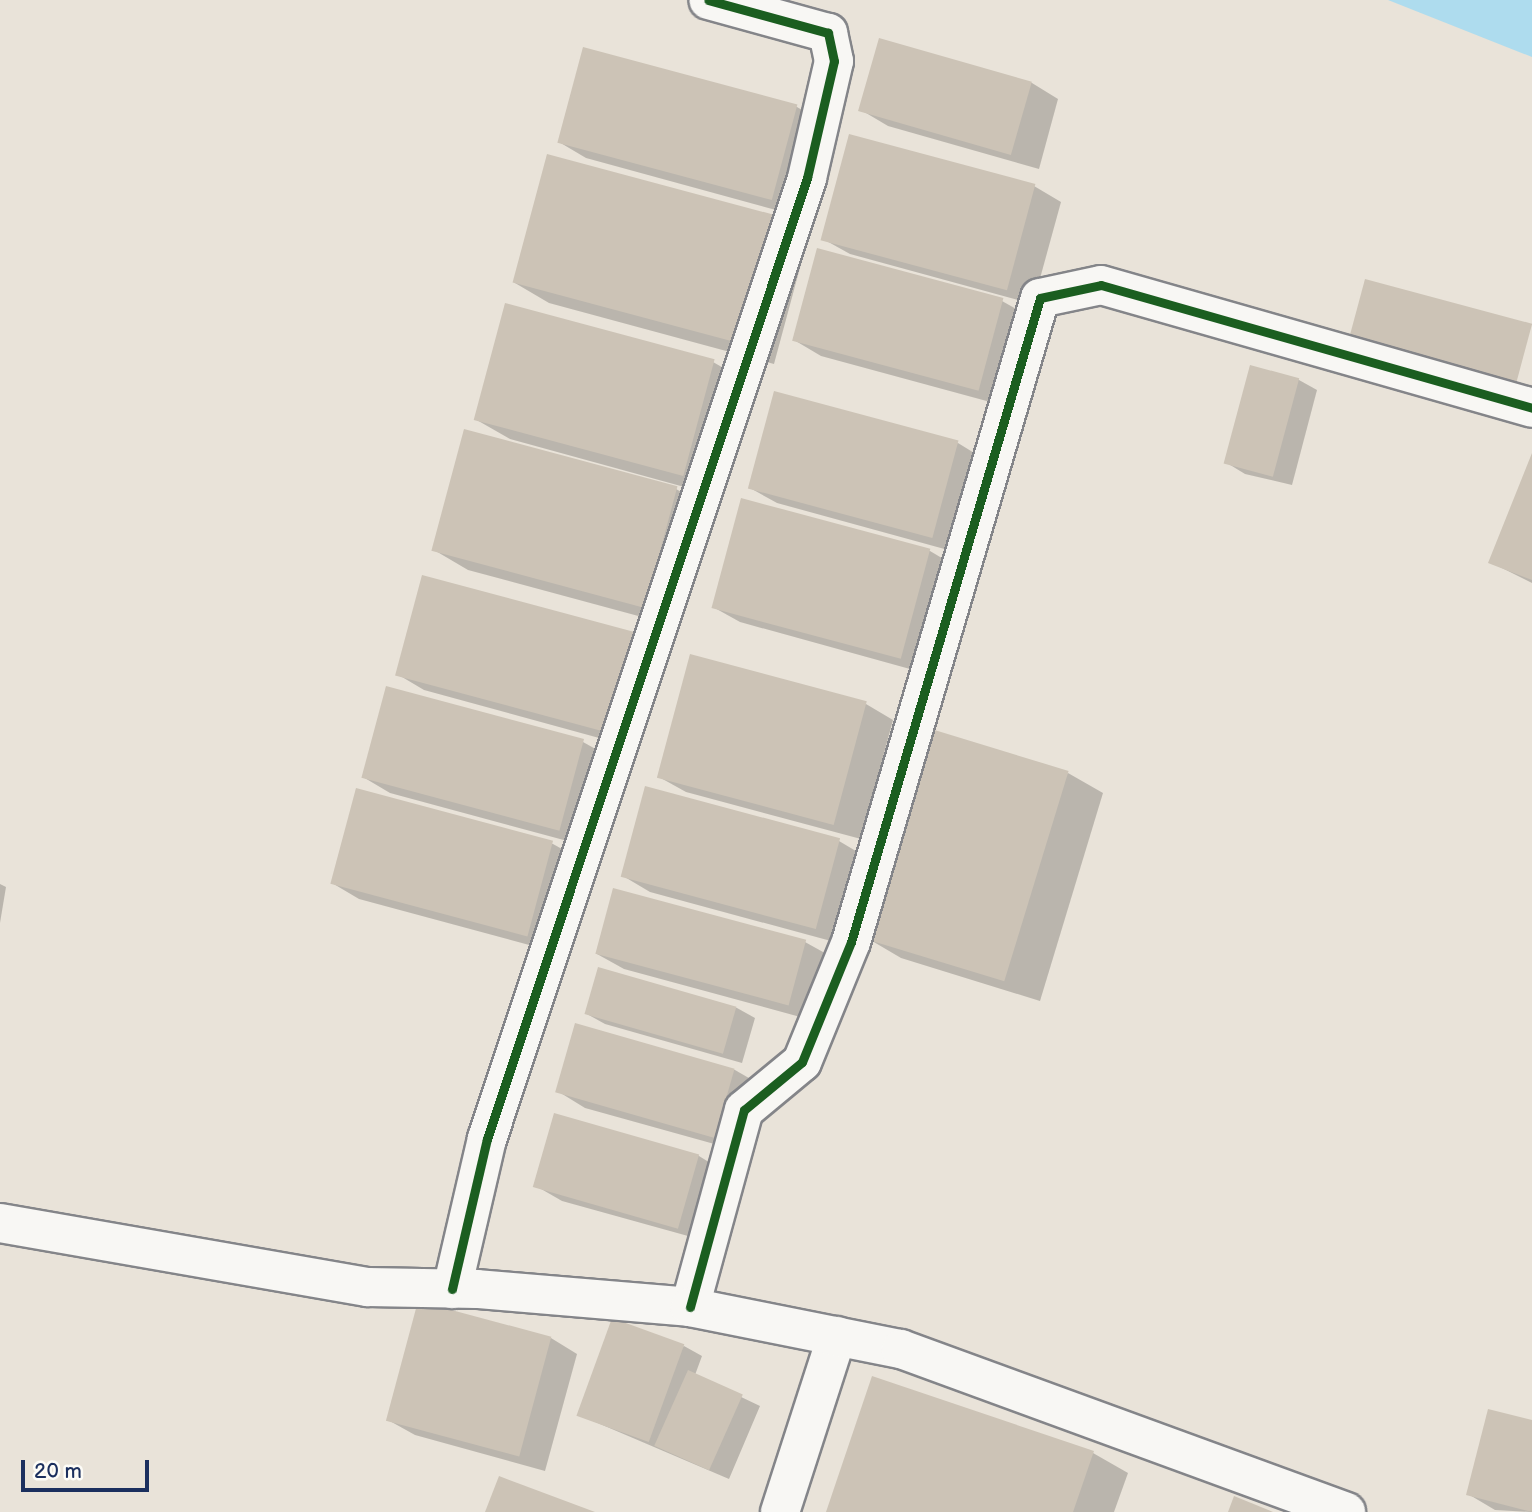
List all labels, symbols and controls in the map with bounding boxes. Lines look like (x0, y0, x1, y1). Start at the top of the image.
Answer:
scale bar (24, 1446, 152, 1490)
text: 20 m (34, 1459, 82, 1484)

